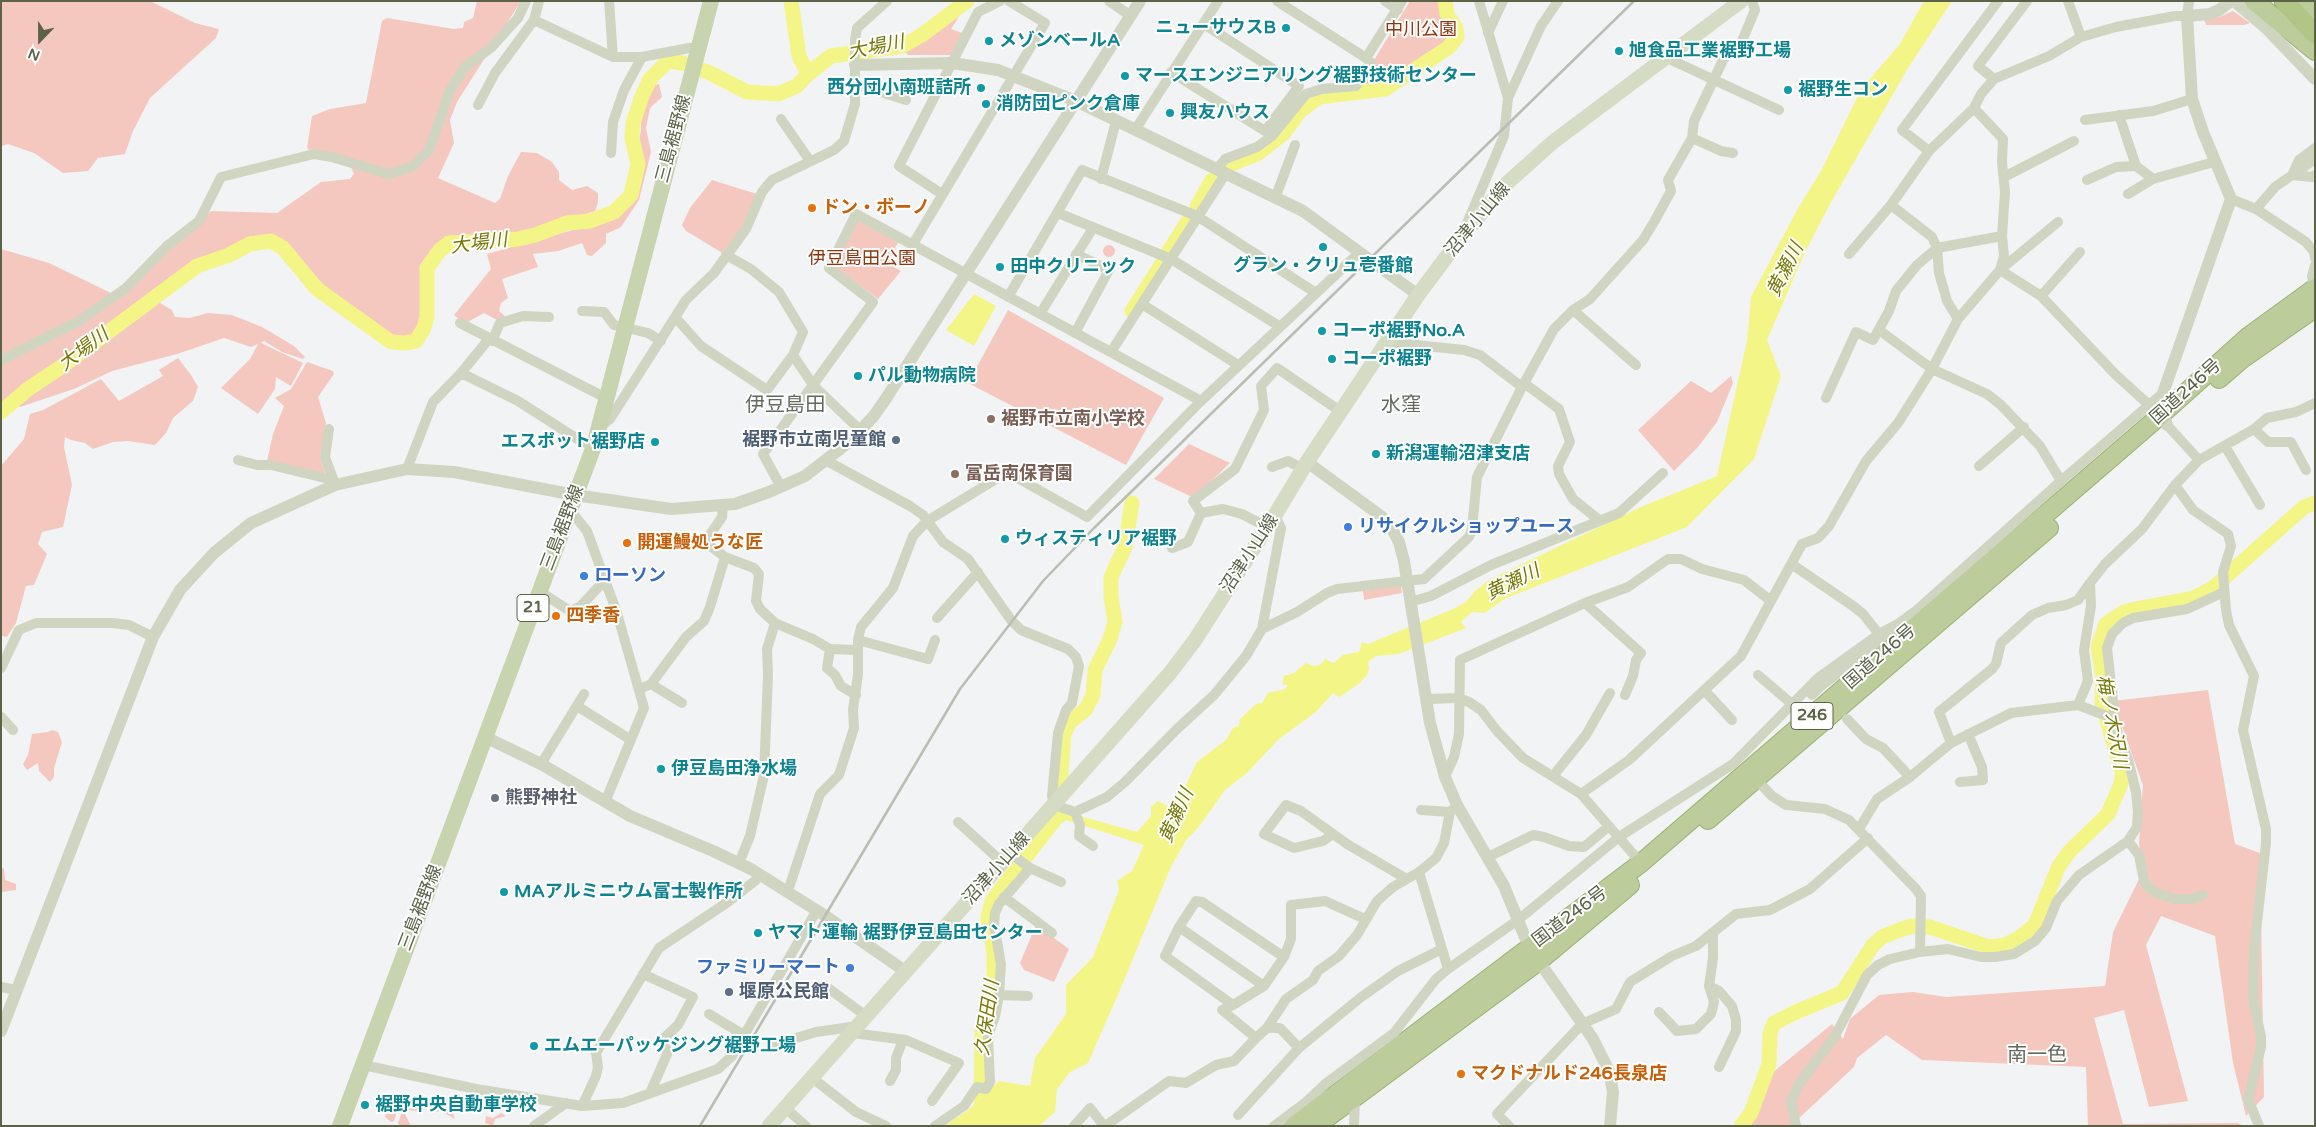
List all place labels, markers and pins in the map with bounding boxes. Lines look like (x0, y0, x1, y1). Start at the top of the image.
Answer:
place label: ニューサウスB (1156, 17, 1276, 39)
marker: ニューサウスB (1280, 22, 1292, 34)
place label: メゾンベールA (999, 30, 1120, 52)
marker: メゾンベールA (983, 35, 995, 47)
place label: 旭食品工業裾野工場 (1629, 40, 1791, 62)
marker: 旭食品工業裾野工場 (1613, 45, 1625, 57)
place label: マースエンジニアリング裾野技術センター (1135, 65, 1477, 87)
marker: マースエンジニアリング裾野技術センター (1119, 70, 1131, 82)
place label: 西分団小南班詰所 (827, 77, 971, 99)
place label: 裾野生コン (1798, 79, 1888, 101)
marker: 西分団小南班詰所 (975, 82, 987, 94)
marker: 裾野生コン (1782, 84, 1794, 96)
place label: 消防団ピンク倉庫 (996, 93, 1140, 115)
marker: 消防団ピンク倉庫 (980, 98, 992, 110)
place label: 興友ハウス (1180, 102, 1270, 124)
marker: 興友ハウス (1164, 107, 1176, 119)
place label: ドン・ボーノ (822, 197, 930, 219)
marker: ドン・ボーノ (806, 202, 818, 214)
marker: グラン・クリュ壱番館 (1317, 241, 1329, 253)
place label: グラン・クリュ壱番館 (1233, 255, 1413, 277)
place label: 田中クリニック (1010, 256, 1136, 278)
marker: 田中クリニック (994, 261, 1006, 273)
place label: コーポ裾野No.A (1332, 320, 1465, 342)
marker: コーポ裾野No.A (1316, 325, 1328, 337)
place label: コーポ裾野 (1342, 348, 1432, 370)
marker: コーポ裾野 (1326, 353, 1338, 365)
place label: パル動物病院 (868, 365, 976, 387)
marker: パル動物病院 (852, 370, 864, 382)
place label: 裾野市立南小学校 (1001, 408, 1145, 430)
marker: 裾野市立南小学校 (985, 413, 997, 425)
place label: 裾野市立南児童館 (742, 429, 886, 451)
place label: エスポット裾野店 (501, 431, 645, 453)
marker: 裾野市立南児童館 (890, 434, 902, 446)
marker: エスポット裾野店 (649, 436, 661, 448)
place label: 新潟運輸沼津支店 (1386, 443, 1530, 465)
marker: 新潟運輸沼津支店 (1370, 448, 1382, 460)
place label: 富岳南保育園 (965, 463, 1073, 485)
marker: 富岳南保育園 (949, 468, 961, 480)
place label: リサイクルショップユース (1358, 516, 1574, 538)
marker: リサイクルショップユース (1342, 521, 1354, 533)
place label: ウィスティリア裾野 (1015, 528, 1177, 550)
place label: 開運鰻処うな匠 (637, 532, 763, 554)
marker: ウィスティリア裾野 (999, 533, 1011, 545)
marker: 開運鰻処うな匠 (621, 537, 633, 549)
place label: ローソン (594, 565, 666, 587)
marker: ローソン (578, 570, 590, 582)
place label: 四季香 (566, 605, 620, 627)
marker: 四季香 (550, 610, 562, 622)
place label: 伊豆島田浄水場 (671, 758, 797, 780)
marker: 伊豆島田浄水場 (655, 763, 667, 775)
place label: 熊野神社 (505, 787, 577, 809)
marker: 熊野神社 (489, 792, 501, 804)
place label: MAアルミニウム富士製作所 (514, 881, 743, 903)
marker: MAアルミニウム富士製作所 (498, 886, 510, 898)
place label: ヤマト運輸 裾野伊豆島田センター (768, 922, 1043, 944)
marker: ヤマト運輸 裾野伊豆島田センター (752, 927, 764, 939)
place label: ファミリーマート (696, 957, 840, 979)
marker: ファミリーマート (844, 962, 856, 974)
place label: 堰原公民館 (739, 981, 829, 1003)
marker: 堰原公民館 (723, 986, 735, 998)
place label: エムエーパッケジング裾野工場 (544, 1035, 796, 1057)
marker: エムエーパッケジング裾野工場 (528, 1040, 540, 1052)
place label: マクドナルド246長泉店 (1471, 1063, 1667, 1085)
marker: マクドナルド246長泉店 (1455, 1068, 1467, 1080)
place label: 裾野中央自動車学校 (375, 1094, 537, 1116)
marker: 裾野中央自動車学校 (359, 1099, 371, 1111)

